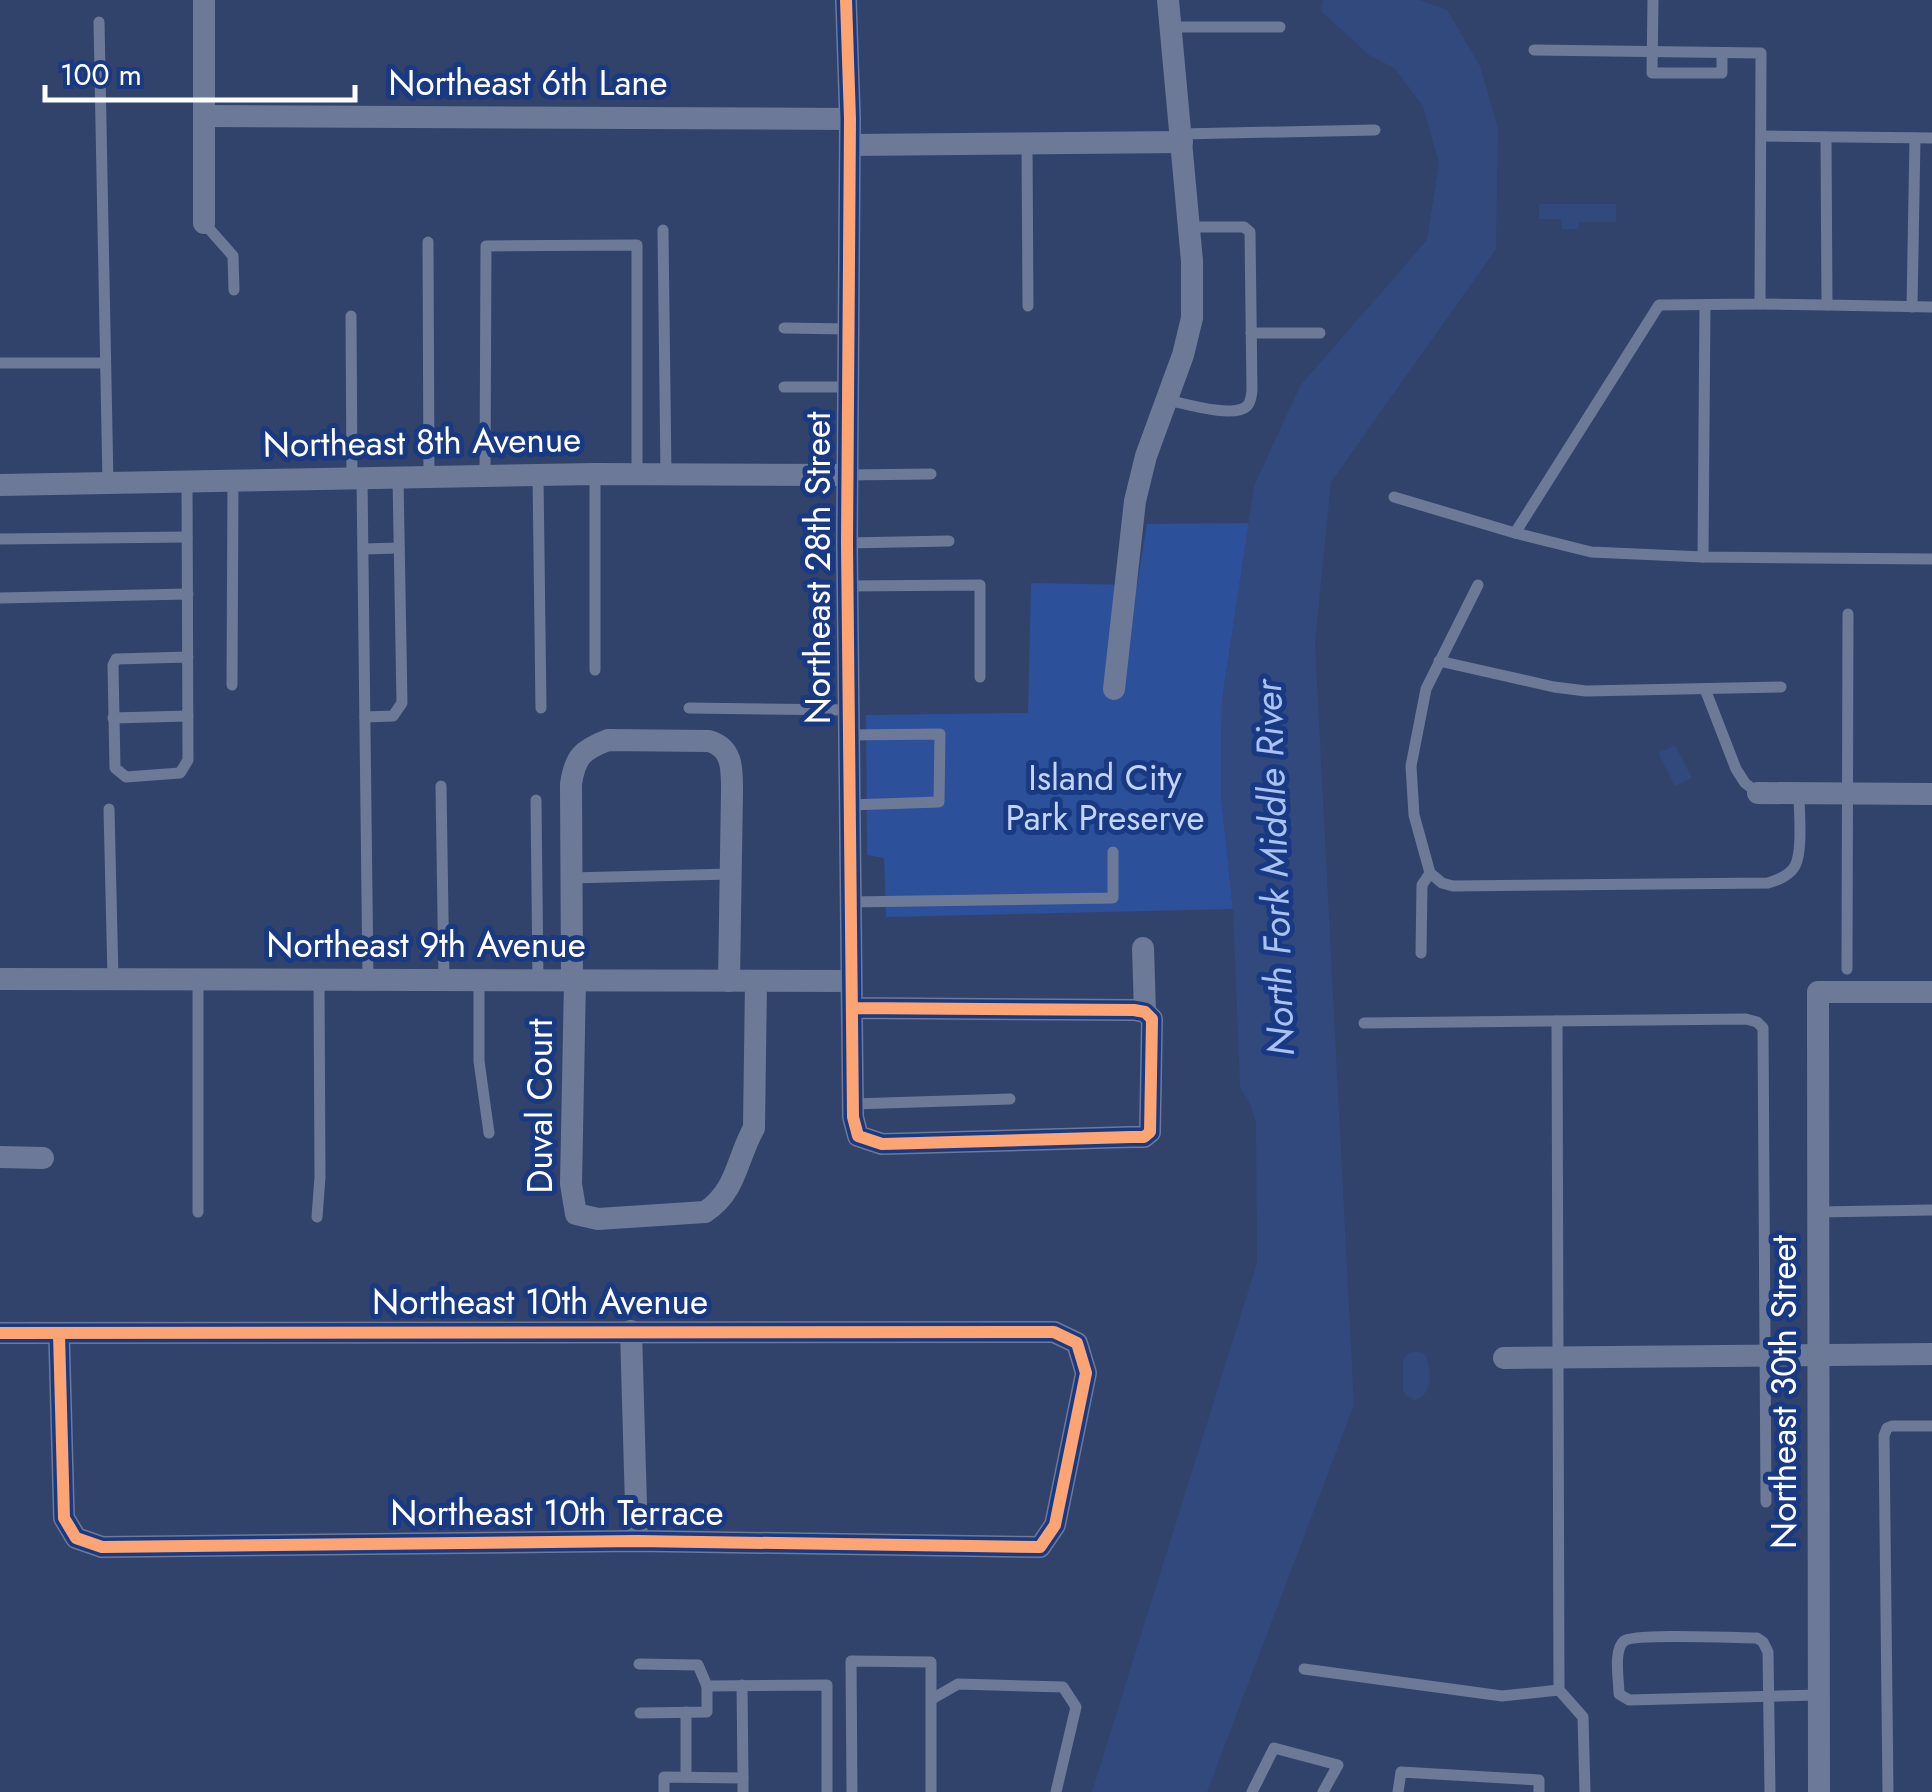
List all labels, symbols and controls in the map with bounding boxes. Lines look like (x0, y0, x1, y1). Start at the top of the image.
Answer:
scale bar (45, 40, 355, 102)
text: 100 m (60, 53, 142, 96)
street label: Northeast 6th Lane (388, 58, 668, 108)
street label: Northeast 28th Street (793, 411, 843, 724)
street label: Northeast 8th Avenue (262, 414, 582, 470)
water label: North Fork Middle River (1240, 676, 1308, 1057)
park label: Island City Park Preserve (1006, 753, 1204, 843)
street label: Northeast 9th Avenue (266, 920, 586, 970)
street label: Duval Court (515, 1018, 565, 1193)
street label: Northeast 30th Street (1759, 1235, 1809, 1549)
street label: Northeast 10th Avenue (372, 1277, 708, 1327)
street label: Northeast 10th Terrace (390, 1488, 724, 1538)

